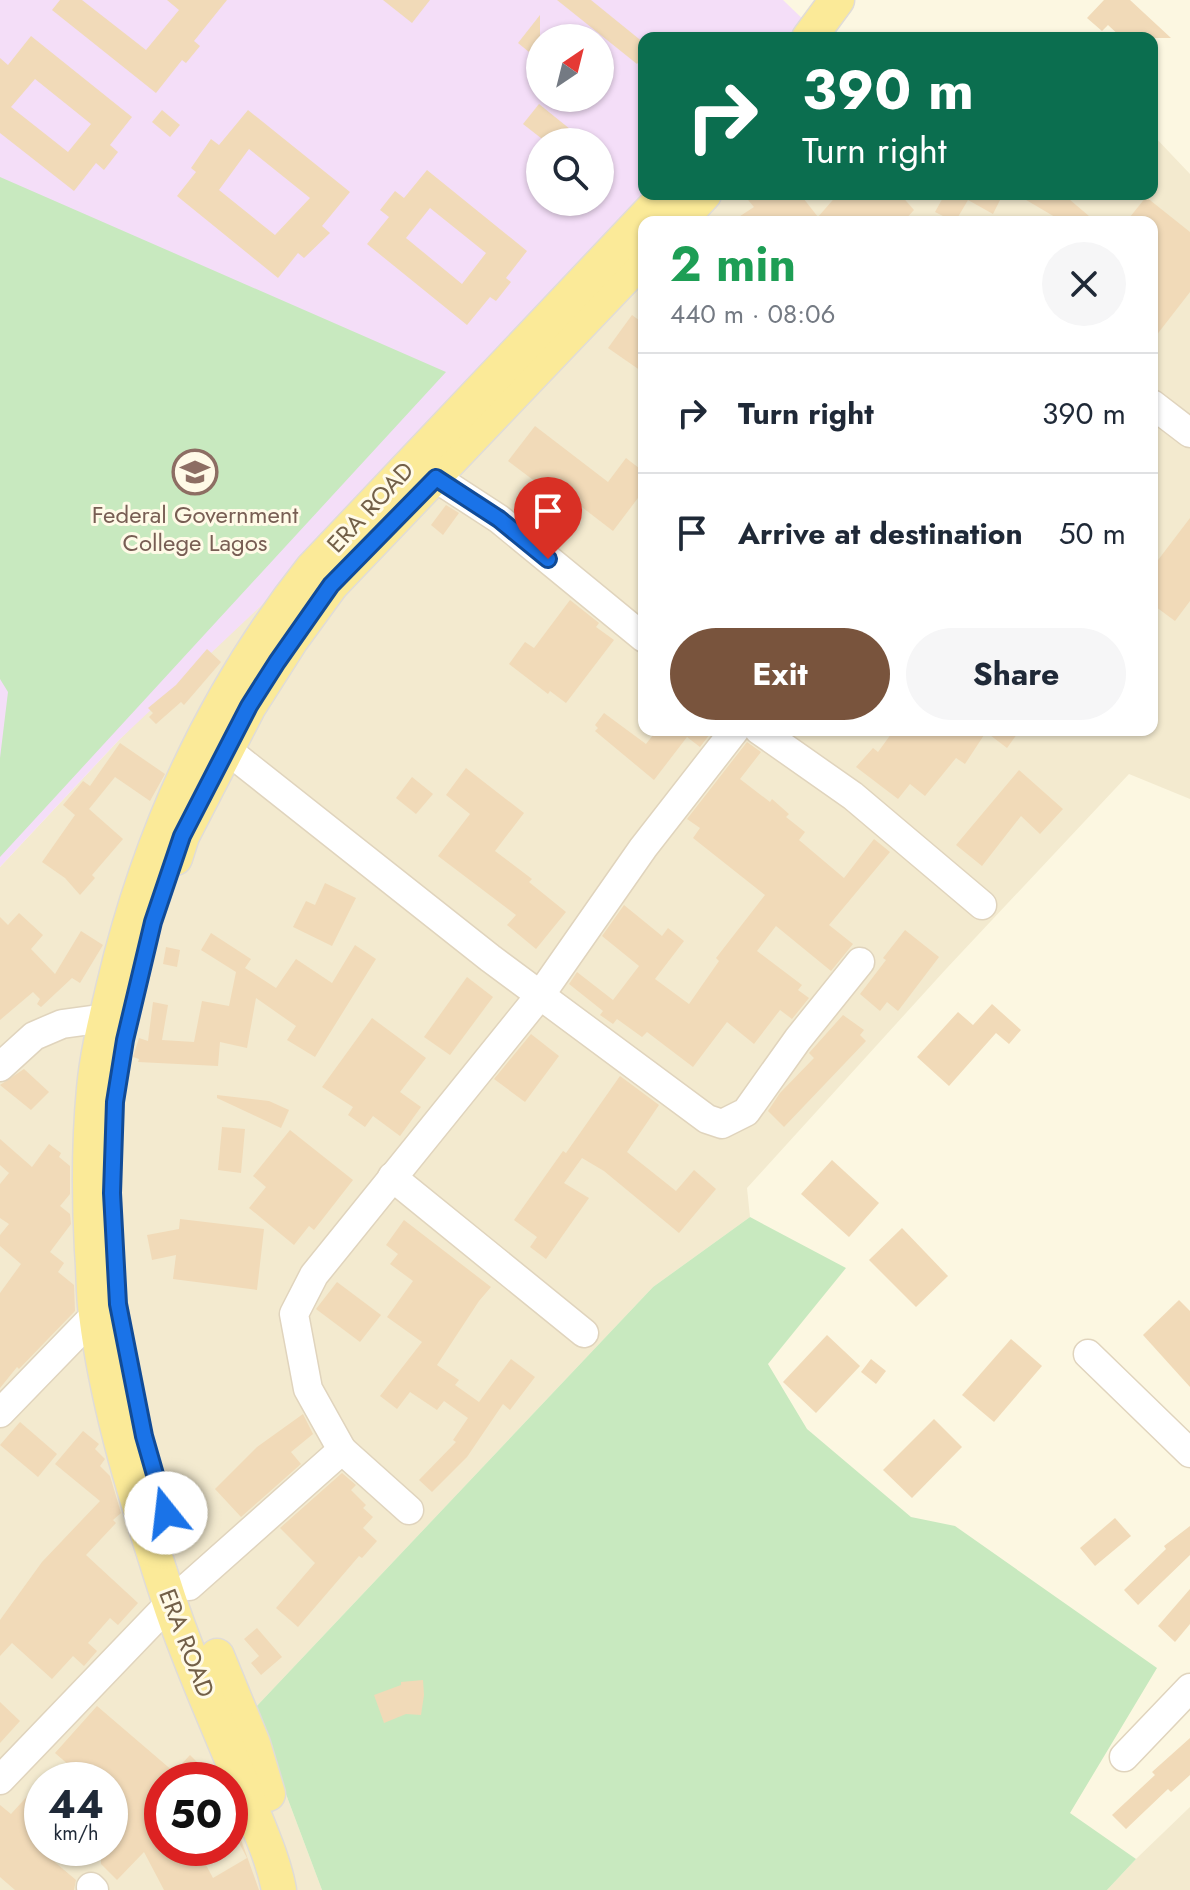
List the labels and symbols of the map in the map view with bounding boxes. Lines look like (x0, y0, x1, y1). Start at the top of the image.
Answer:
north arrow (526, 24, 614, 112)
school or university icon: Federal Government College Lagos (171, 448, 219, 496)
street label: ERA ROAD (318, 454, 422, 560)
pin (514, 477, 582, 559)
place label: Federal Government College Lagos (92, 497, 298, 560)
position arrow (124, 1471, 208, 1555)
street label: ERA ROAD (150, 1584, 224, 1702)
speed limit sign: 50 (144, 1762, 248, 1866)

